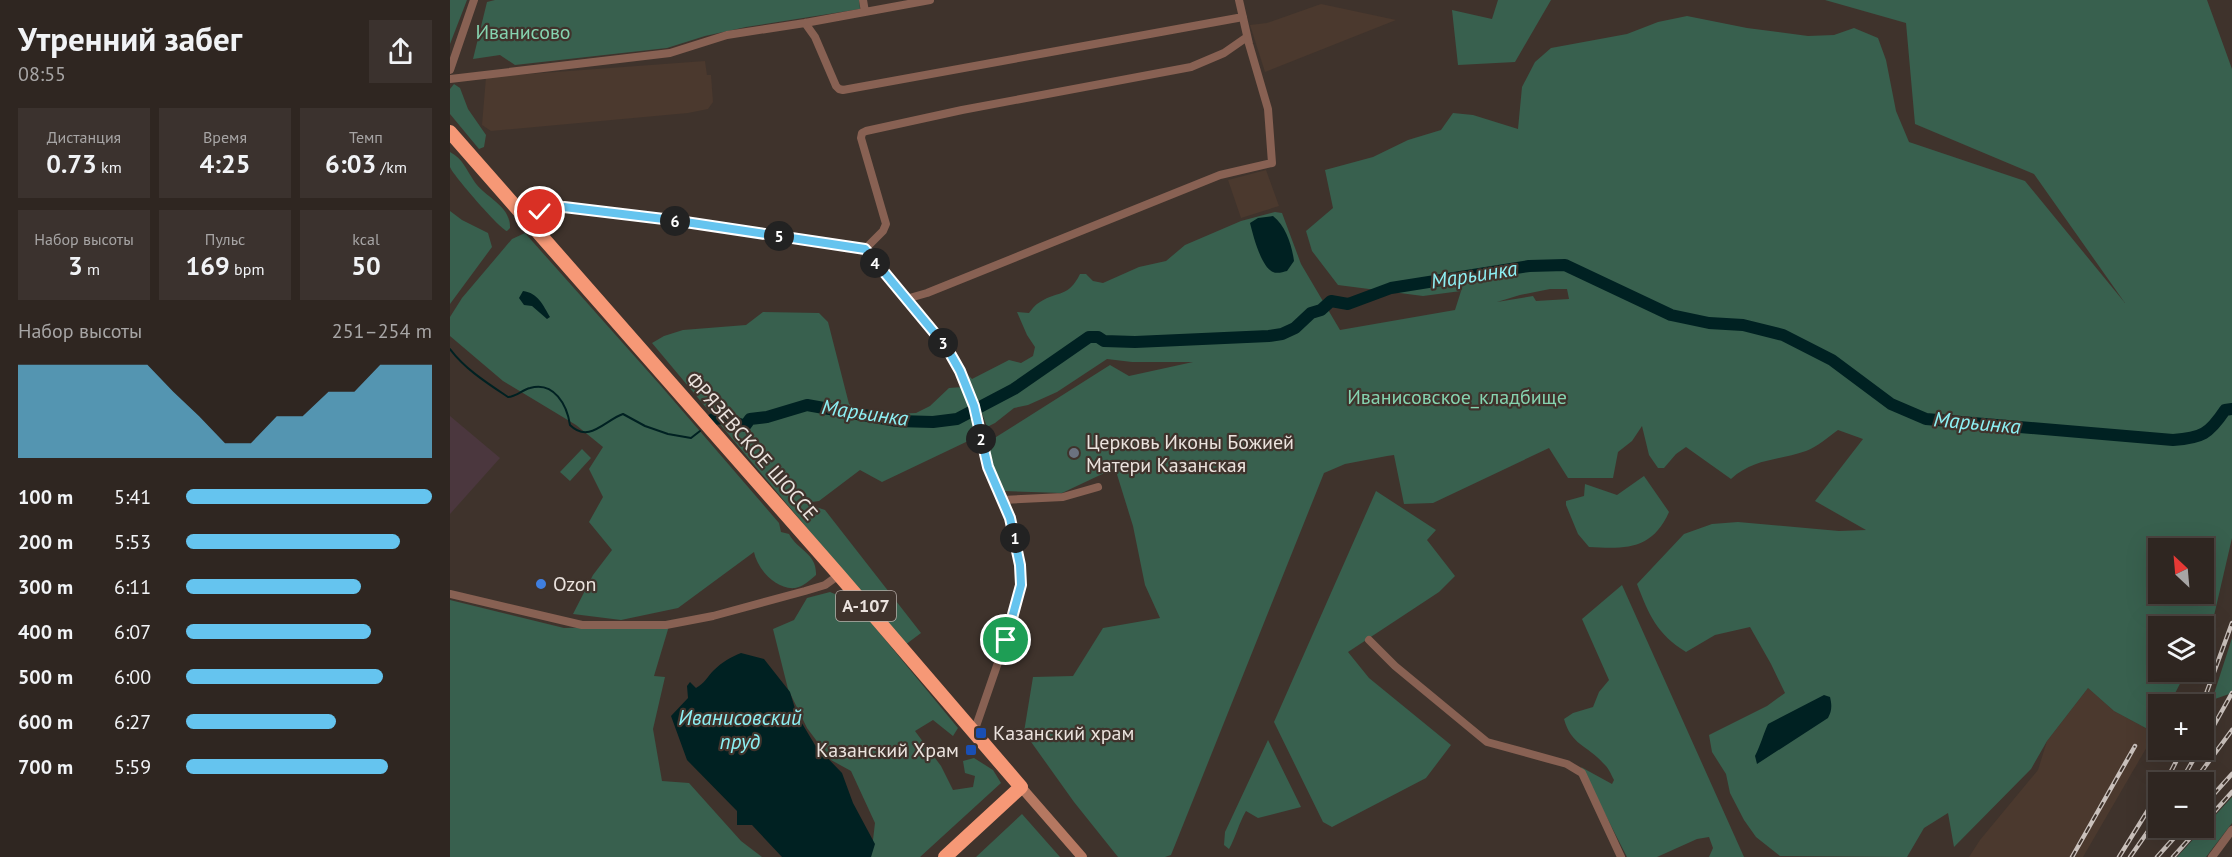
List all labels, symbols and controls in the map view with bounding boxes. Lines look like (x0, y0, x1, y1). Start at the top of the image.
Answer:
text: Утренний забег (18, 17, 242, 60)
park label: Иванисово (475, 19, 571, 45)
button: share (369, 20, 432, 83)
text: 08:55 (18, 61, 66, 87)
text: Дистанция (47, 127, 121, 147)
text: Время (203, 127, 247, 147)
text: Темп (349, 127, 383, 147)
text: 0.73 (46, 147, 97, 180)
text: 4:25 (199, 147, 251, 180)
text: 6:03 (325, 147, 376, 180)
text: km (97, 157, 122, 177)
text: /km (376, 157, 407, 177)
pin (514, 186, 565, 237)
icon: check (523, 195, 556, 228)
pin: 6 (660, 206, 690, 236)
text: 6 (670, 211, 680, 231)
pin: 5 (764, 221, 794, 251)
text: 5 (774, 226, 784, 246)
text: Набор высоты (34, 229, 134, 249)
text: Пульс (205, 229, 245, 249)
text: kcal (352, 229, 380, 249)
pin: 4 (860, 248, 890, 278)
text: 3 (68, 249, 83, 282)
text: 169 (186, 249, 230, 282)
text: 50 (351, 249, 381, 282)
text: 4 (870, 253, 880, 273)
water label: Марьинка (1429, 254, 1520, 295)
text: m (83, 259, 100, 279)
text: bpm (230, 259, 264, 279)
text: Набор высоты (18, 318, 142, 344)
text: 251–254 m (332, 318, 432, 344)
pin: 3 (928, 328, 958, 358)
text: 3 (938, 333, 948, 353)
street label: ФРЯЗЕВСКОЕ ШОССЕ (680, 366, 824, 526)
park label: Иванисовское_кладбище (1347, 384, 1567, 410)
water label: Марьинка (820, 393, 911, 432)
water label: Марьинка (1932, 405, 2022, 440)
pin: 2 (966, 424, 996, 454)
text: 2 (976, 429, 986, 449)
place label: Церковь Иконы Божией Матери Казанская (1086, 429, 1294, 478)
marker: Церковь Иконы Божией Матери Казанская (1067, 446, 1081, 460)
text: 100 m (18, 484, 73, 510)
text: 5:41 (114, 484, 151, 510)
pin: 1 (1000, 523, 1030, 553)
text: 1 (1010, 528, 1020, 548)
text: 200 m (18, 529, 73, 555)
text: 5:53 (114, 529, 151, 555)
north arrow (2148, 538, 2214, 604)
map controls (2148, 538, 2214, 838)
place label: Ozon (553, 571, 597, 597)
text: 300 m (18, 574, 73, 600)
text: 6:11 (114, 574, 151, 600)
marker: Ozon (534, 577, 548, 591)
road number: А-107 (836, 591, 896, 621)
pin (980, 614, 1031, 665)
button: layers (2148, 616, 2214, 682)
text: 400 m (18, 619, 73, 645)
text: 6:07 (114, 619, 151, 645)
icon: arrive (989, 623, 1022, 656)
text: 500 m (18, 664, 73, 690)
text: 6:00 (114, 664, 151, 690)
button: + (2148, 694, 2214, 760)
water label: Иванисовский пруд (678, 704, 802, 755)
text: 600 m (18, 709, 73, 735)
text: 6:27 (114, 709, 151, 735)
place label: Казанский храм (993, 720, 1134, 746)
marker: Казанский храм (974, 726, 988, 740)
place label: Казанский Храм (816, 737, 959, 763)
marker: Казанский Храм (964, 743, 978, 757)
text: 700 m (18, 754, 73, 780)
text: 5:59 (114, 754, 151, 780)
button: − (2148, 772, 2214, 838)

